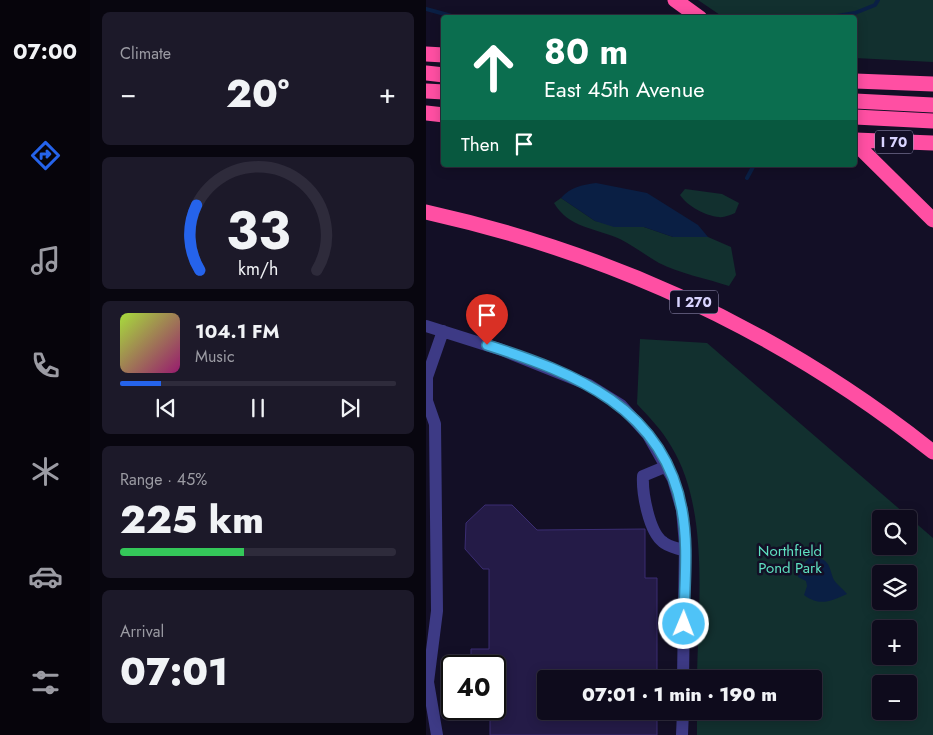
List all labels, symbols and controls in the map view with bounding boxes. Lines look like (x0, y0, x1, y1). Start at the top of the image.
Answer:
text: 80 m (544, 27, 628, 77)
text: 07:00 (13, 35, 77, 67)
icon: ahead (461, 35, 526, 100)
text: Climate (120, 42, 171, 65)
text: 20° (226, 66, 289, 121)
text: − (120, 73, 137, 114)
text: + (379, 73, 396, 114)
text: East 45th Avenue (544, 73, 705, 105)
icon: arrive (510, 130, 538, 158)
road number: I 70 (875, 130, 913, 154)
text: Then (461, 131, 500, 158)
icon: directions (28, 138, 63, 173)
text: 33 (226, 193, 290, 269)
icon: music (28, 243, 63, 278)
text: km/h (238, 256, 278, 282)
road number: I 270 (670, 290, 718, 314)
pin (466, 294, 508, 345)
icon: arrive (473, 301, 501, 329)
text: 104.1 FM (195, 318, 279, 345)
text: Music (195, 345, 235, 368)
icon: phone (28, 348, 63, 383)
icon: previous (152, 394, 180, 422)
icon: pause (244, 394, 272, 422)
icon: next (336, 394, 364, 422)
icon: climate (28, 454, 63, 489)
text: Range · 45% (120, 468, 207, 491)
text: 225 km (120, 492, 264, 547)
map controls (872, 510, 917, 720)
button: search (872, 510, 917, 555)
park label: Northfield Pond Park (758, 540, 822, 579)
icon: car (28, 559, 63, 594)
button: layers (872, 565, 917, 610)
position arrow (657, 597, 709, 649)
text: Arrival (120, 620, 164, 643)
button: + (872, 620, 917, 665)
text: 07:01 (120, 644, 228, 699)
speed limit sign: 40 (441, 655, 506, 720)
icon: filters (28, 665, 63, 700)
button: − (872, 675, 917, 720)
text: 07:01 · 1 min · 190 m (582, 681, 777, 708)

